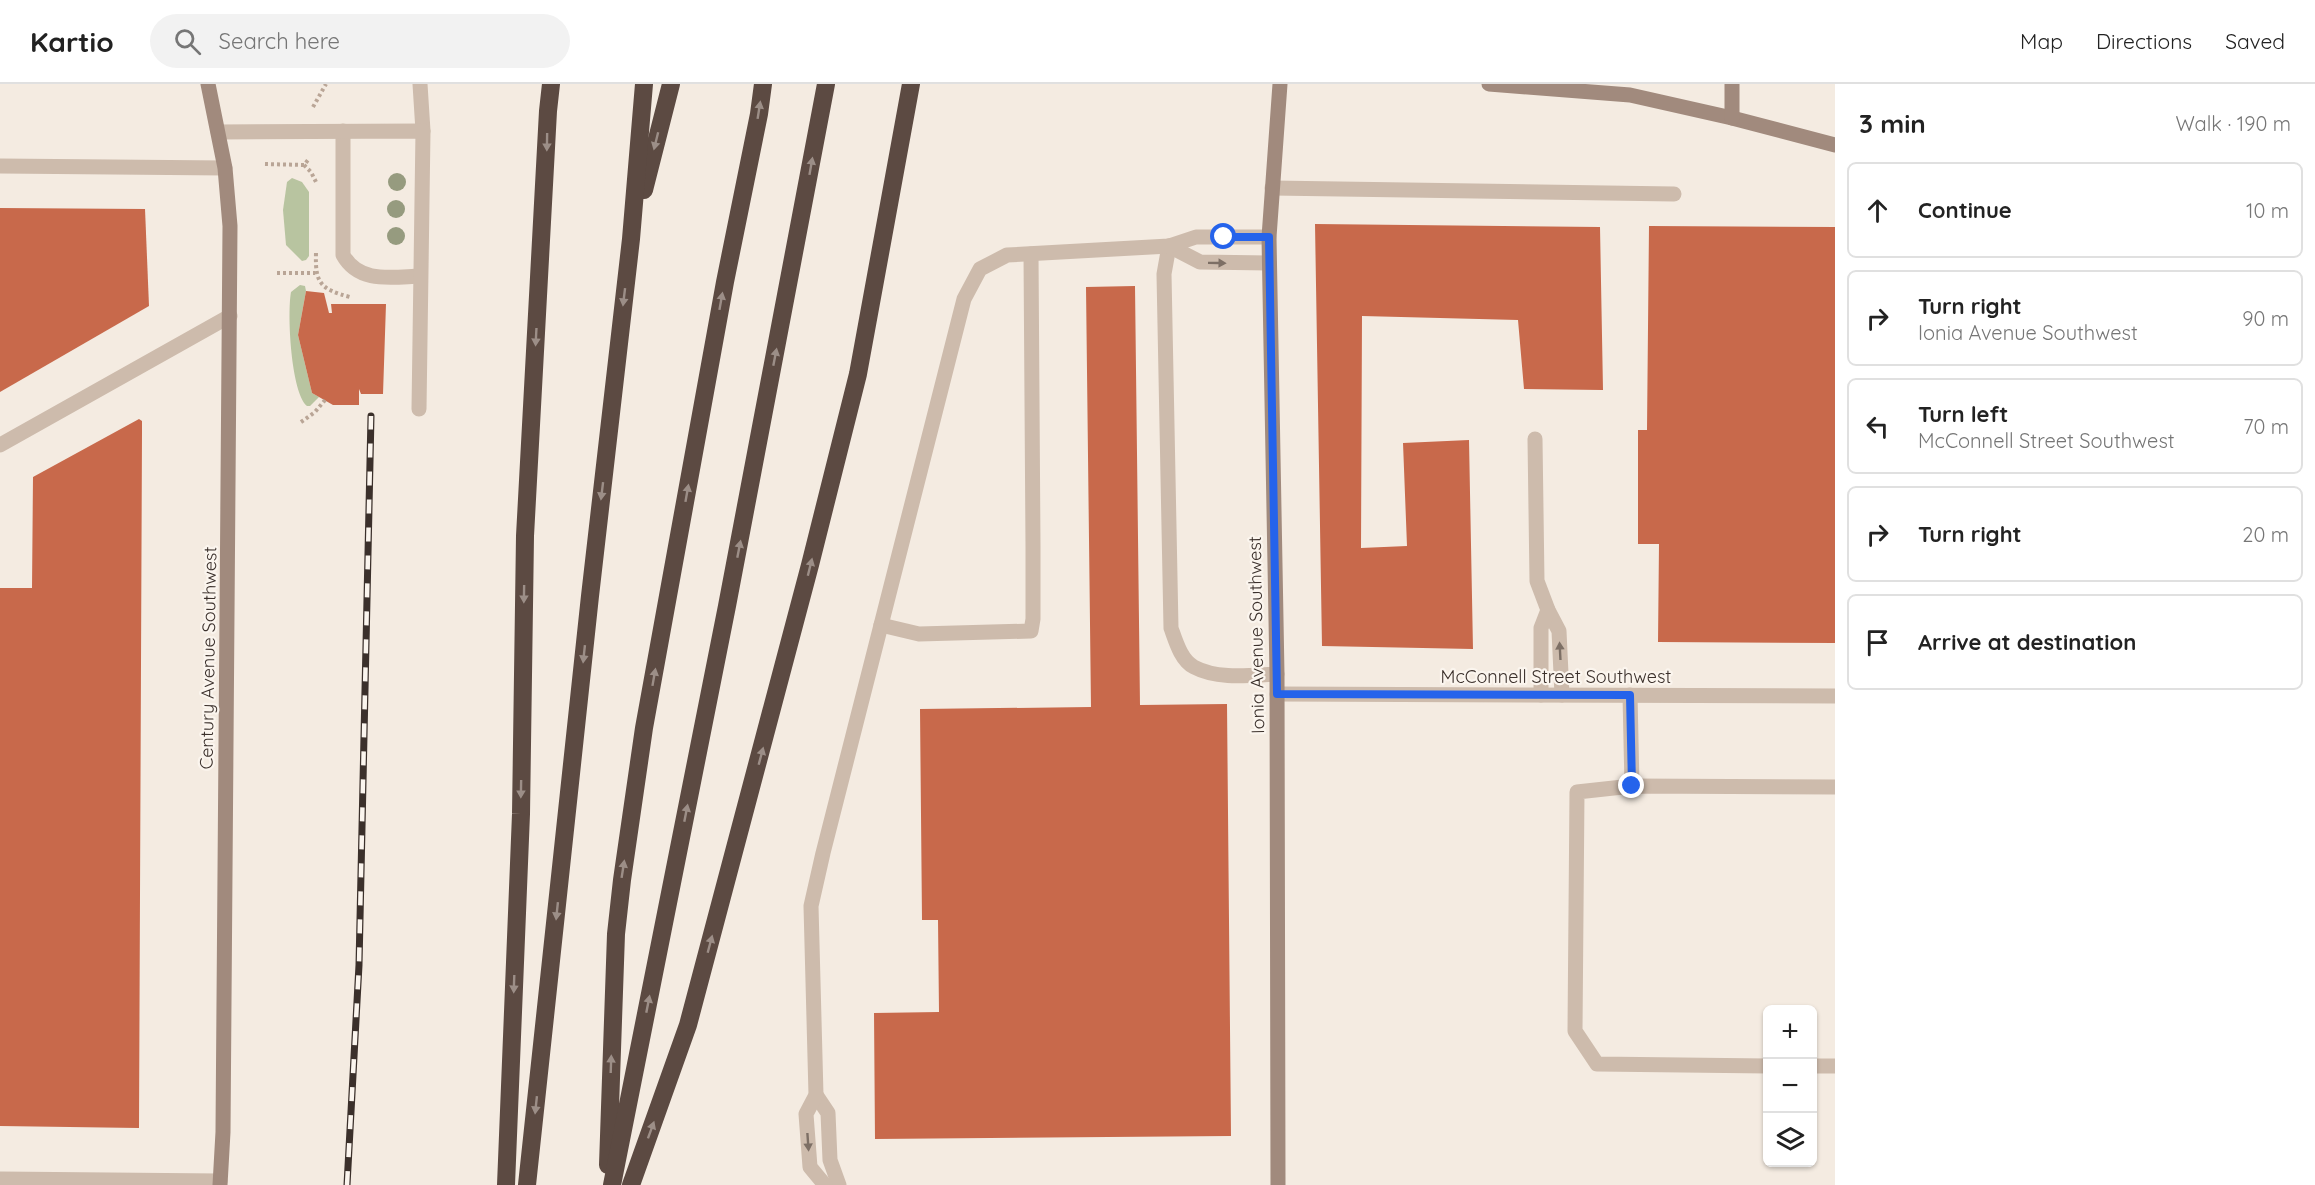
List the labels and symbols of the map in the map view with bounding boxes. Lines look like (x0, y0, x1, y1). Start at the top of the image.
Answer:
one-way arrow (755, 101, 764, 120)
one-way arrow (651, 131, 661, 150)
one-way arrow (542, 133, 552, 152)
one-way arrow (807, 156, 816, 175)
route start (1210, 223, 1236, 249)
one-way arrow (1207, 258, 1226, 267)
one-way arrow (620, 288, 629, 307)
one-way arrow (717, 292, 726, 311)
one-way arrow (532, 328, 541, 347)
one-way arrow (771, 348, 780, 367)
one-way arrow (597, 482, 607, 501)
one-way arrow (683, 484, 692, 503)
street label: Ionia Avenue Southwest (1243, 536, 1269, 734)
one-way arrow (735, 539, 744, 558)
street label: Century Avenue Southwest (195, 546, 221, 770)
one-way arrow (805, 558, 815, 576)
one-way arrow (520, 585, 529, 604)
one-way arrow (1556, 642, 1565, 661)
one-way arrow (579, 645, 589, 664)
street label: McConnell Street Southwest (1441, 665, 1671, 688)
one-way arrow (650, 667, 659, 686)
one-way arrow (756, 747, 766, 765)
route end (1618, 772, 1644, 798)
one-way arrow (517, 780, 526, 799)
one-way arrow (682, 803, 691, 822)
one-way arrow (619, 859, 628, 878)
one-way arrow (552, 901, 562, 920)
one-way arrow (705, 935, 715, 953)
one-way arrow (509, 975, 518, 994)
one-way arrow (644, 994, 653, 1013)
one-way arrow (606, 1054, 616, 1073)
one-way arrow (531, 1095, 541, 1114)
one-way arrow (647, 1121, 657, 1139)
one-way arrow (803, 1132, 813, 1151)

